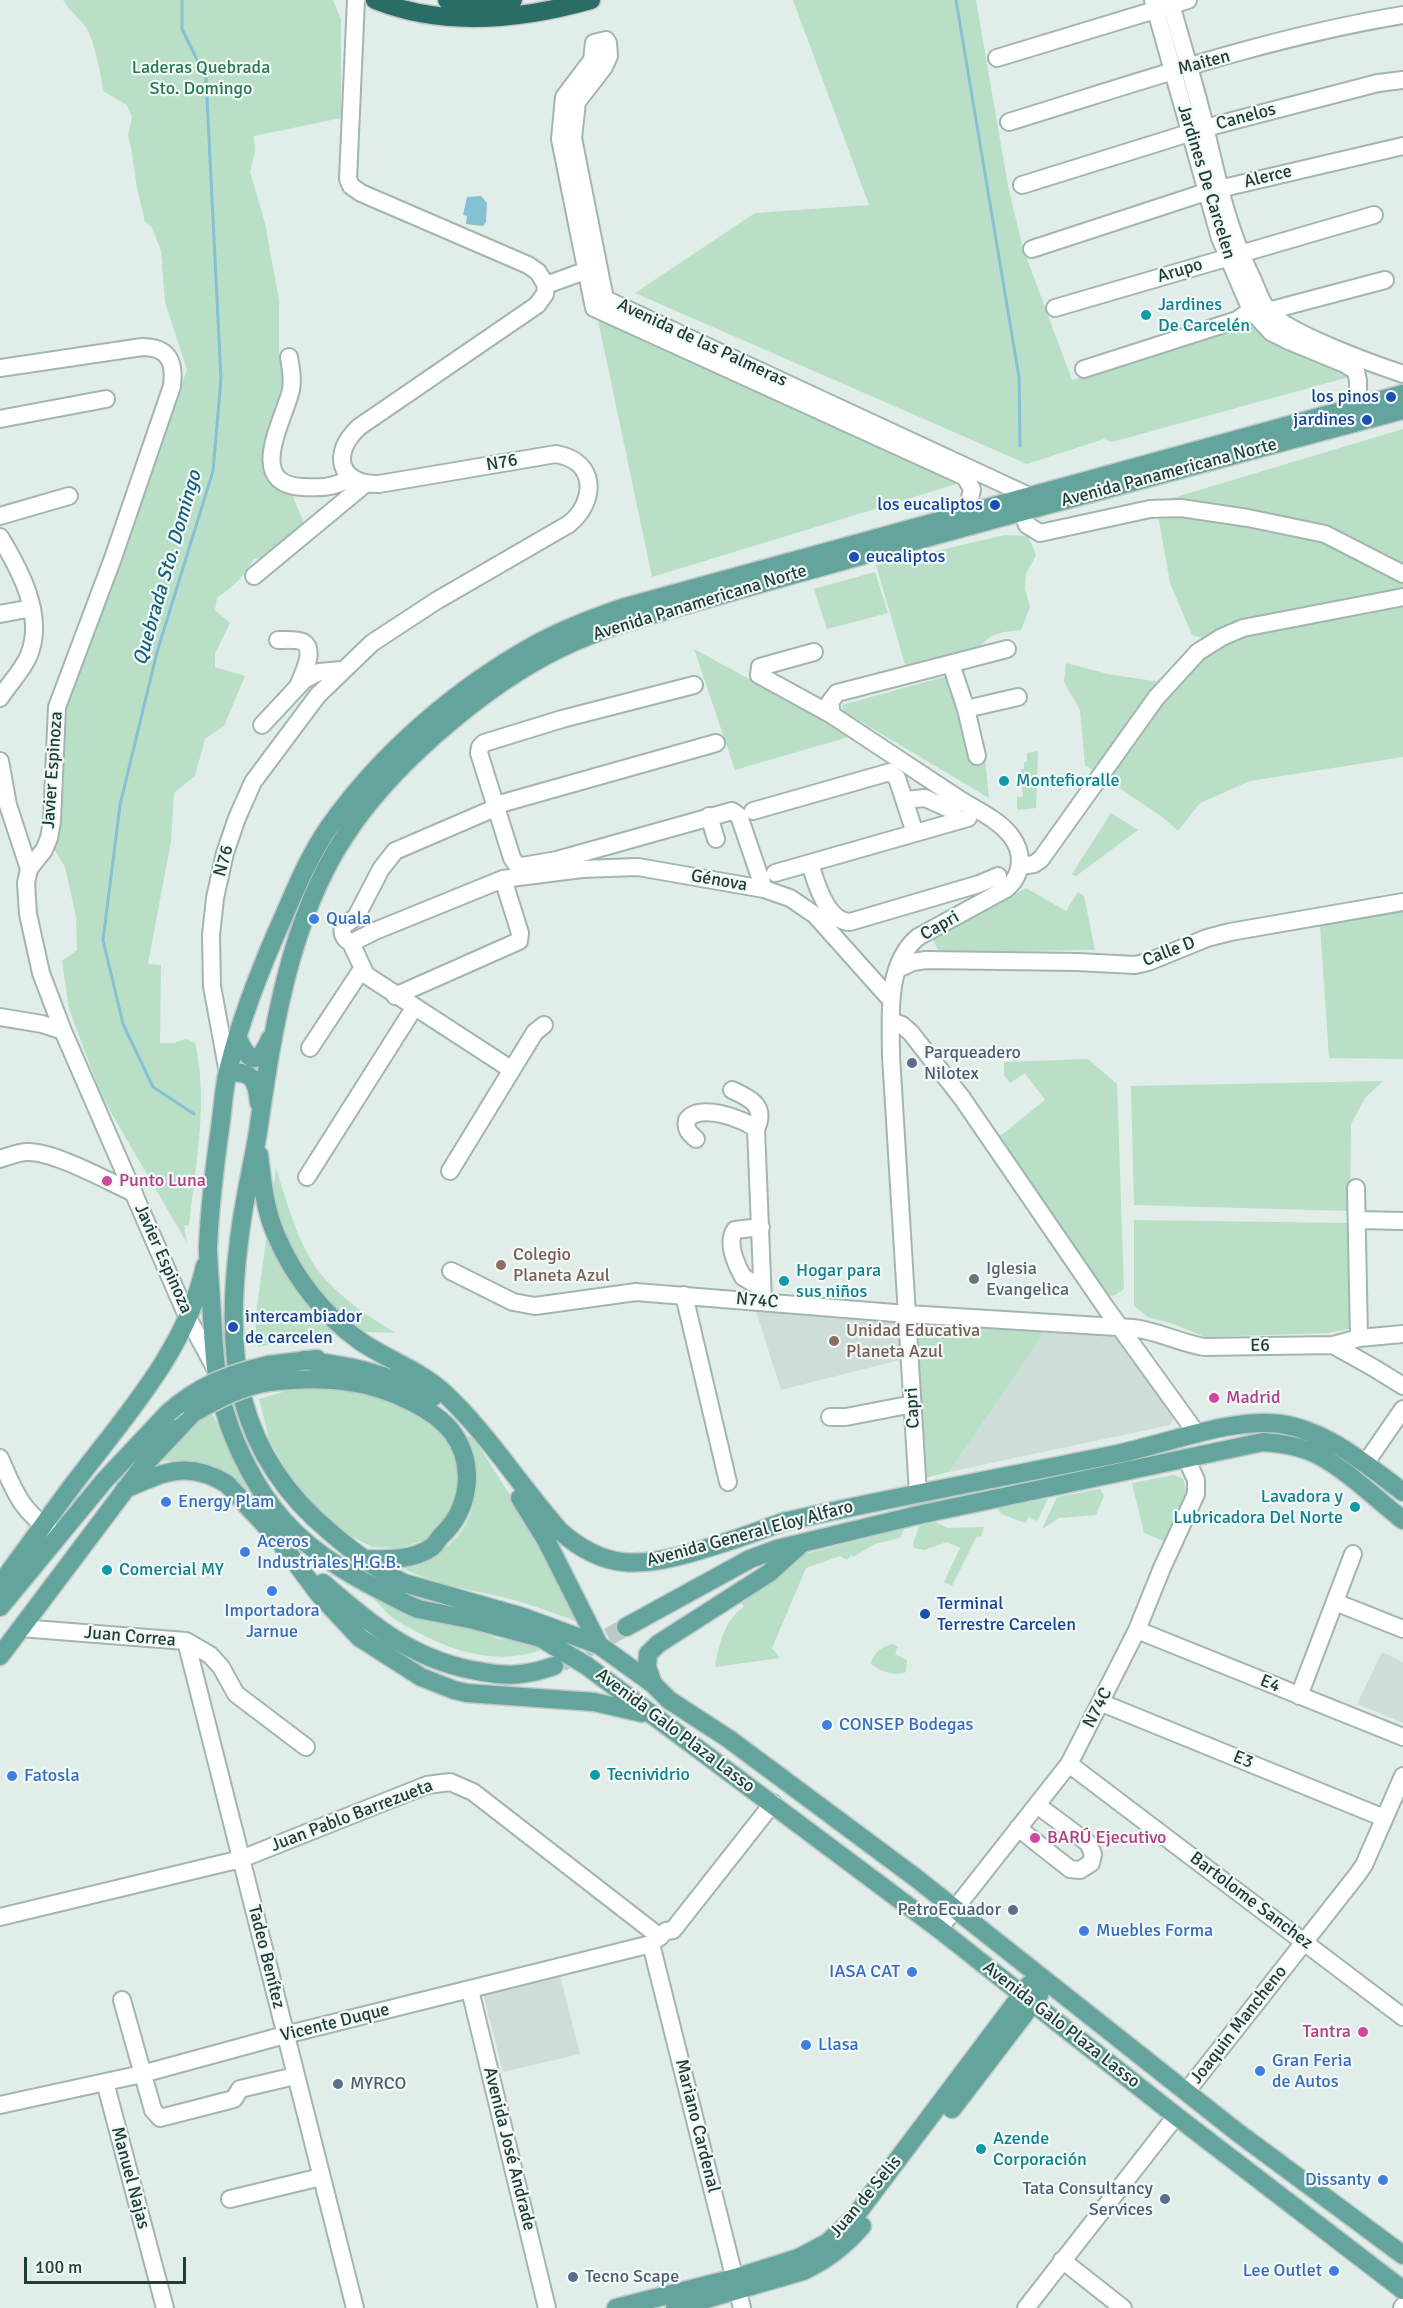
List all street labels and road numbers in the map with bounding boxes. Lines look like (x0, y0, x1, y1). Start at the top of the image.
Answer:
street label: Maiten (1175, 46, 1233, 80)
street label: Canelos (1214, 99, 1278, 135)
street label: Jardines De Carcelen (1172, 102, 1240, 262)
street label: Alerce (1242, 161, 1294, 193)
street label: Arupo (1155, 254, 1205, 288)
street label: Avenida de las Palmeras (614, 294, 790, 392)
street label: Avenida Panamericana Norte (1059, 434, 1279, 512)
street label: N76 (485, 450, 519, 476)
street label: Avenida Panamericana Norte (591, 560, 809, 646)
street label: Javier Espinoza (38, 711, 68, 829)
street label: N76 (209, 843, 239, 879)
street label: Génova (689, 865, 749, 897)
street label: Capri (917, 906, 963, 946)
street label: Calle D (1140, 932, 1198, 972)
street label: Javier Espinoza (129, 1201, 197, 1317)
street label: N74C (735, 1288, 779, 1314)
street label: E6 (1250, 1335, 1270, 1357)
street label: Capri (901, 1387, 925, 1429)
street label: Avenida General Eloy Alfaro (644, 1496, 856, 1572)
street label: Juan Correa (83, 1622, 177, 1652)
street label: Avenida Galo Plaza Lasso (591, 1664, 759, 1798)
street label: E4 (1257, 1670, 1283, 1698)
street label: N74C (1079, 1684, 1117, 1732)
street label: E3 (1230, 1746, 1256, 1774)
street label: Juan Pablo Barrezueta (268, 1775, 436, 1857)
street label: Bartolome Sanchez (1185, 1848, 1317, 1954)
street label: Tadeo Benítez (243, 1903, 289, 2011)
street label: Avenida Galo Plaza Lasso (978, 1957, 1144, 2093)
street label: Joaquin Mancheno (1186, 1961, 1292, 2089)
street label: Vicente Duque (278, 1999, 392, 2047)
street label: Mariano Cardenal (670, 2057, 724, 2195)
street label: Avenida José Andrade (478, 2065, 540, 2233)
street label: Manuel Najas (106, 2125, 154, 2231)
street label: Juan de Selis (825, 2152, 907, 2242)

